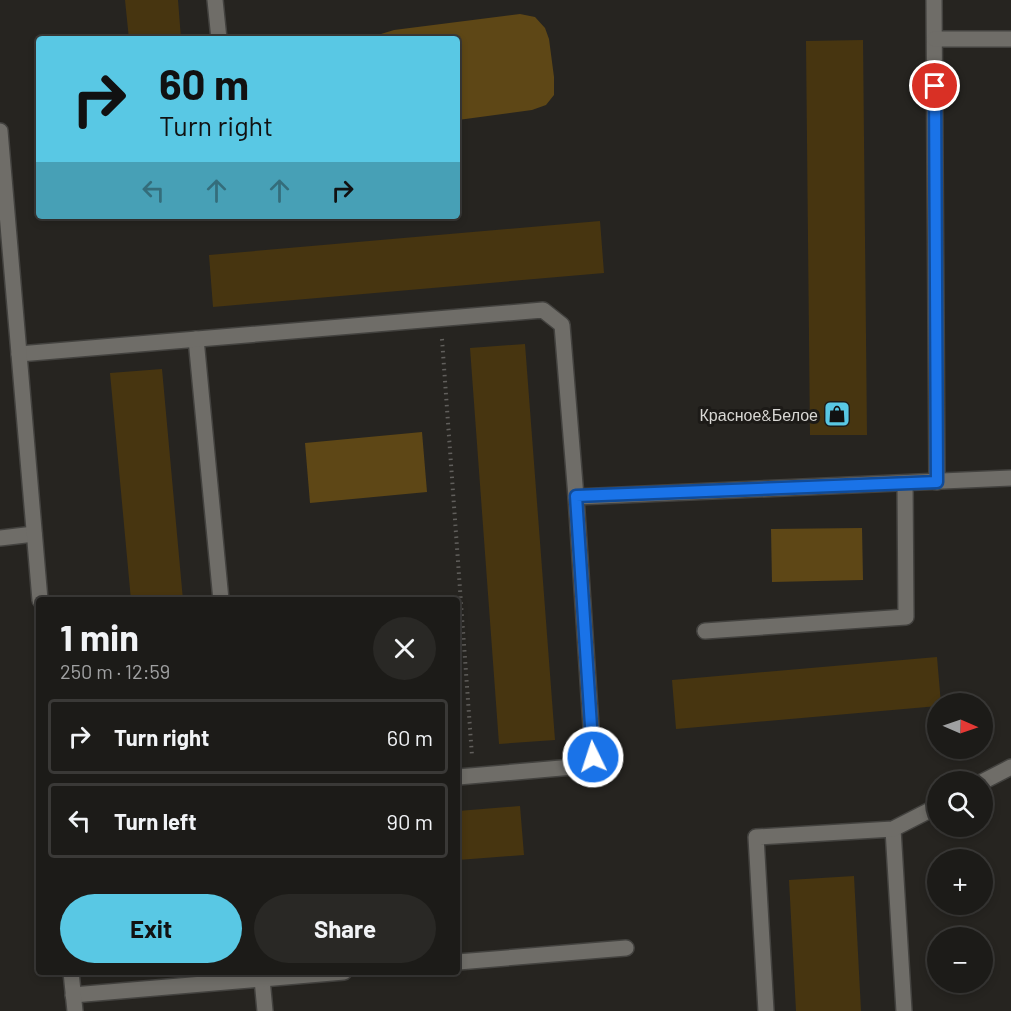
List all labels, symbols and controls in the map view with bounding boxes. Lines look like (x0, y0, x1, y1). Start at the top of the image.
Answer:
text: 60 m (159, 58, 249, 108)
icon: right (60, 60, 138, 138)
pin (909, 60, 960, 111)
icon: arrive (918, 69, 951, 102)
text: Turn right (159, 109, 273, 141)
icon: left (137, 174, 170, 207)
icon: ahead (200, 174, 233, 207)
icon: ahead (263, 174, 296, 207)
icon: right (326, 174, 359, 207)
shop icon: Красное&Белое (822, 399, 852, 429)
place label: Красное&Белое (700, 405, 818, 424)
text: 1 min (60, 615, 139, 658)
button: close (373, 617, 436, 680)
text: 250 m · 12:59 (60, 659, 170, 683)
north arrow (927, 693, 993, 759)
map controls (927, 693, 993, 993)
icon: right (63, 720, 96, 753)
text: Turn right (114, 724, 209, 750)
text: 60 m (387, 724, 433, 750)
position arrow (561, 725, 625, 789)
button: search (927, 771, 993, 837)
icon: left (63, 804, 96, 837)
text: Turn left (114, 808, 197, 834)
text: 90 m (387, 808, 433, 834)
button: + (927, 849, 993, 915)
button: Exit (60, 894, 242, 963)
button: Share (254, 894, 436, 963)
button: − (927, 927, 993, 993)

